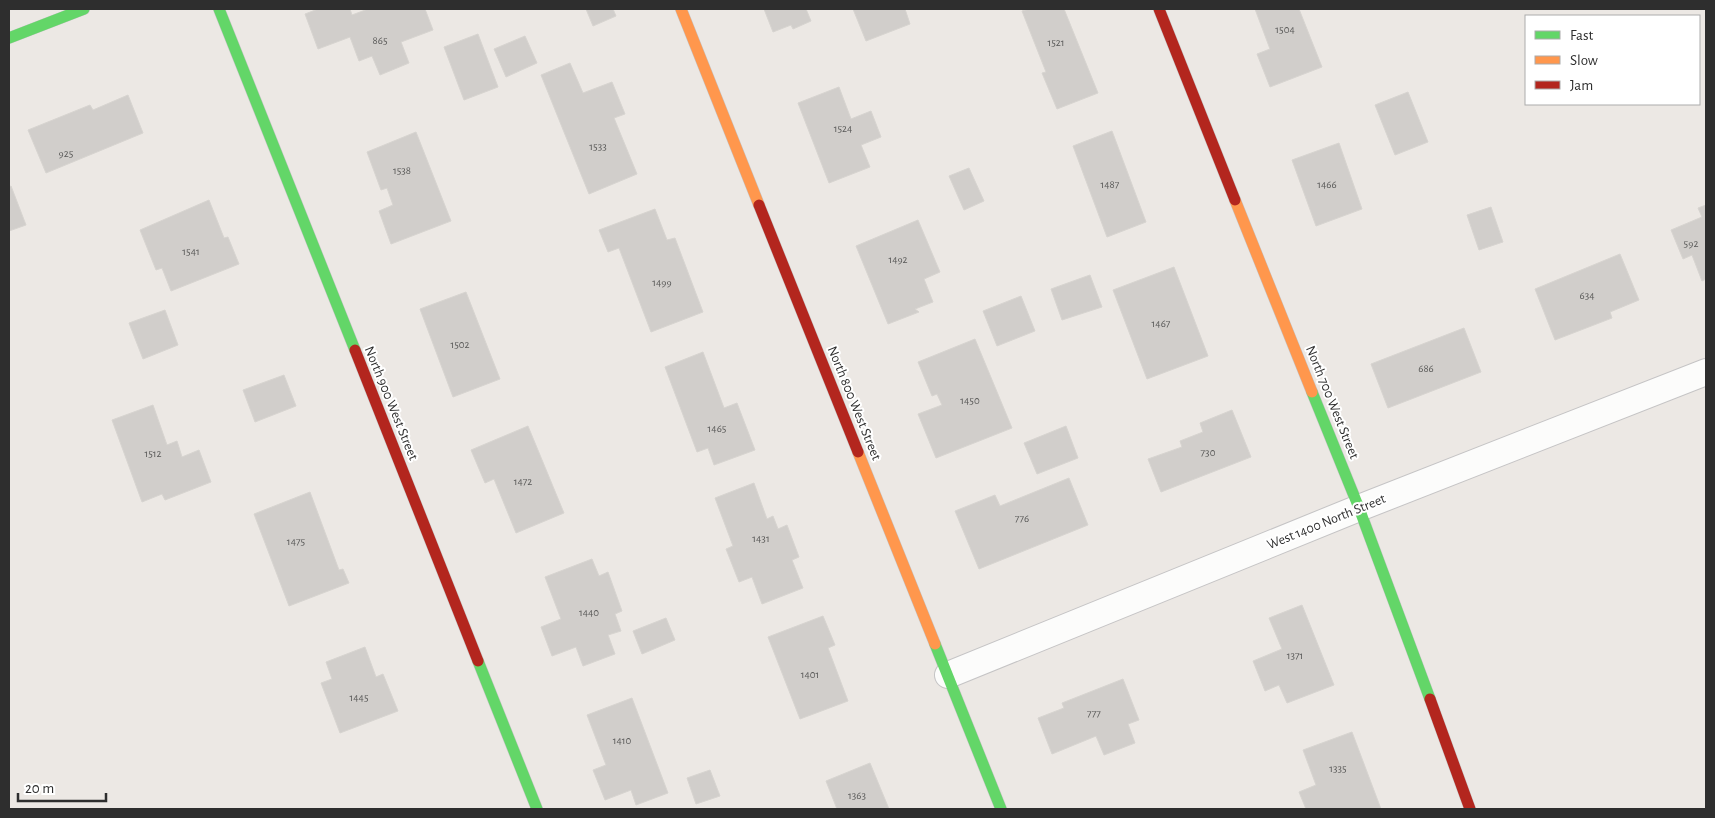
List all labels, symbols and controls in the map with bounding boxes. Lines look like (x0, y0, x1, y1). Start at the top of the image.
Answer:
legend (1525, 15, 1700, 105)
house number: 1504 (1275, 24, 1295, 35)
text: Fast (1570, 28, 1594, 43)
house number: 865 (373, 35, 388, 46)
house number: 1521 (1047, 37, 1065, 48)
text: Slow (1570, 53, 1598, 68)
text: Jam (1570, 78, 1593, 93)
house number: 1524 (834, 123, 852, 134)
house number: 1533 (589, 141, 607, 152)
house number: 925 (59, 148, 74, 159)
house number: 1538 (393, 165, 411, 176)
house number: 1487 (1101, 179, 1120, 190)
house number: 1466 (1317, 179, 1337, 190)
house number: 592 (1684, 238, 1698, 249)
house number: 1541 (182, 246, 200, 257)
house number: 1492 (888, 254, 908, 265)
house number: 1499 (652, 277, 672, 288)
house number: 634 (1580, 290, 1595, 301)
house number: 1467 (1152, 318, 1171, 329)
house number: 1502 (450, 339, 470, 350)
street label: North 900 West Street (362, 344, 421, 463)
street label: North 800 West Street (825, 344, 884, 463)
street label: North 700 West Street (1303, 344, 1361, 461)
house number: 686 (1418, 363, 1434, 374)
house number: 1450 (960, 395, 980, 406)
house number: 1465 (708, 423, 727, 434)
house number: 730 (1201, 447, 1216, 458)
house number: 1512 (144, 448, 162, 459)
house number: 1472 (514, 476, 532, 487)
street label: West 1400 North Street (1265, 492, 1388, 552)
house number: 776 (1015, 513, 1029, 524)
house number: 1431 (752, 533, 770, 544)
house number: 1475 (287, 536, 306, 547)
house number: 1440 (579, 607, 599, 618)
house number: 1371 (1287, 650, 1303, 661)
house number: 1401 (801, 669, 819, 680)
house number: 1445 (350, 692, 369, 703)
house number: 777 (1087, 708, 1101, 719)
house number: 1410 (613, 735, 632, 746)
house number: 1335 (1329, 763, 1347, 774)
scale bar (18, 770, 105, 802)
text: 20 m (25, 781, 54, 796)
house number: 1363 (848, 790, 866, 801)

